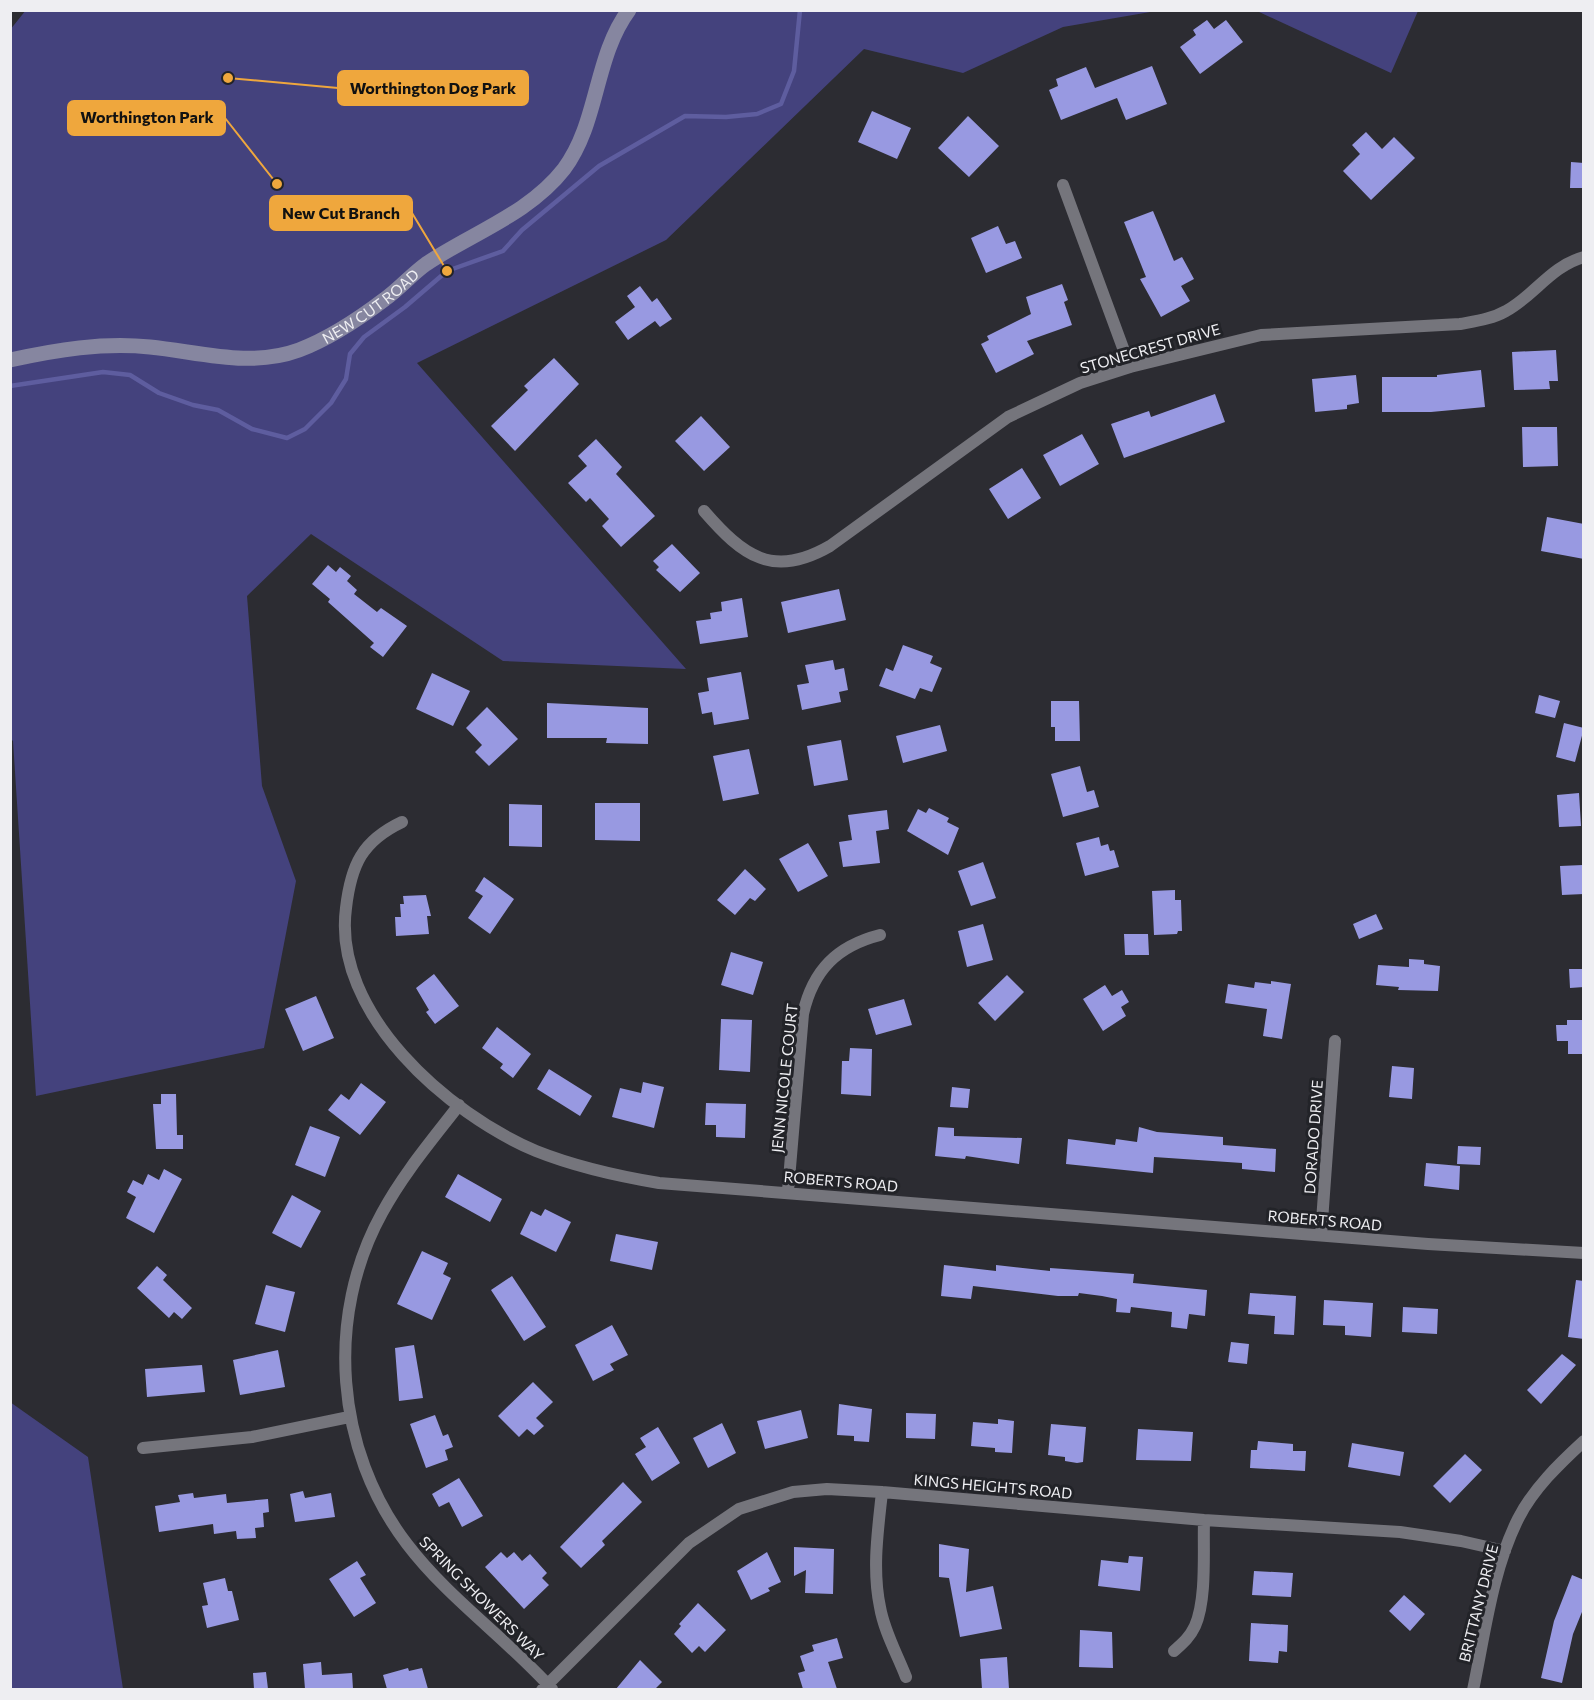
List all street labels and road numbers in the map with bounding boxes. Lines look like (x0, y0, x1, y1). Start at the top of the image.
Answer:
street label: NEW CUT ROAD (319, 265, 422, 347)
street label: STONECREST DRIVE (1078, 319, 1222, 377)
street label: JENN NICOLE COURT (767, 1002, 801, 1154)
street label: DORADO DRIVE (1300, 1079, 1326, 1195)
street label: ROBERTS ROAD (783, 1167, 899, 1195)
street label: ROBERTS ROAD (1267, 1206, 1383, 1234)
street label: KINGS HEIGHTS ROAD (913, 1470, 1073, 1502)
street label: SPRING SHOWERS WAY (416, 1532, 548, 1664)
street label: BRITTANY DRIVE (1455, 1542, 1501, 1664)

